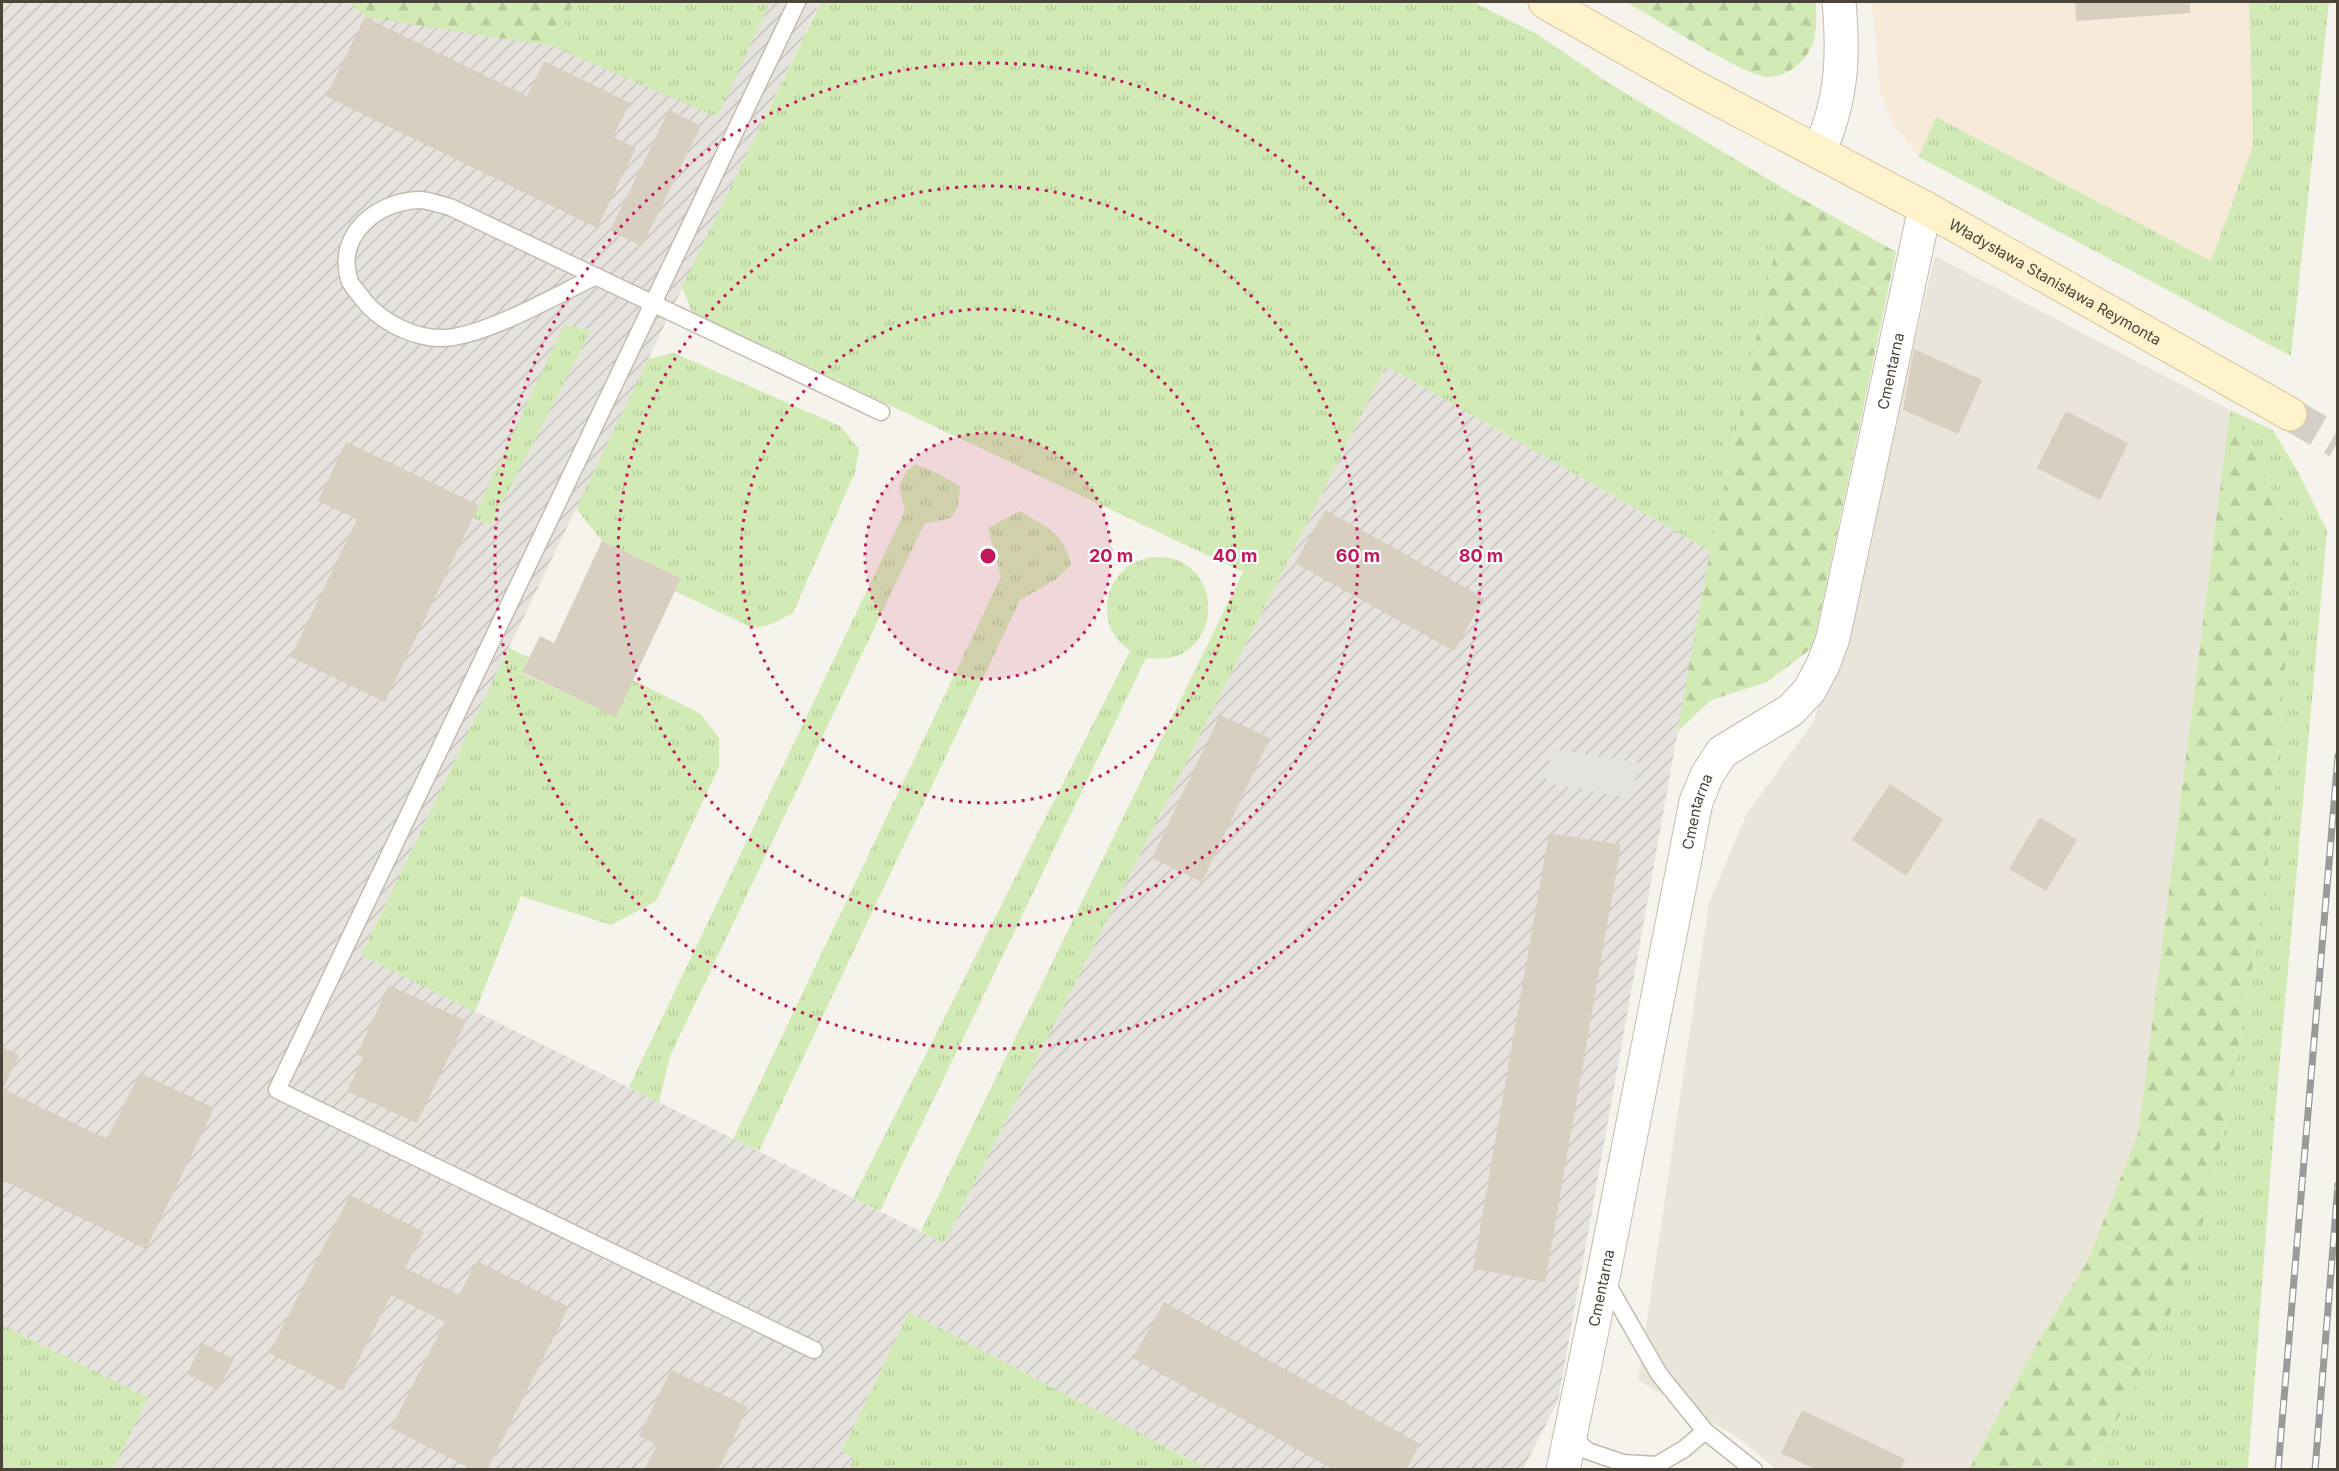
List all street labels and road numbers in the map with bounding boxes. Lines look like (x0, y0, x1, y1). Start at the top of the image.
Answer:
street label: Władysława Stanisława Reymonta (1946, 214, 2165, 349)
street label: Cmentarna (1873, 331, 1908, 411)
street label: Cmentarna (1677, 771, 1716, 851)
street label: Cmentarna (1583, 1248, 1618, 1328)

